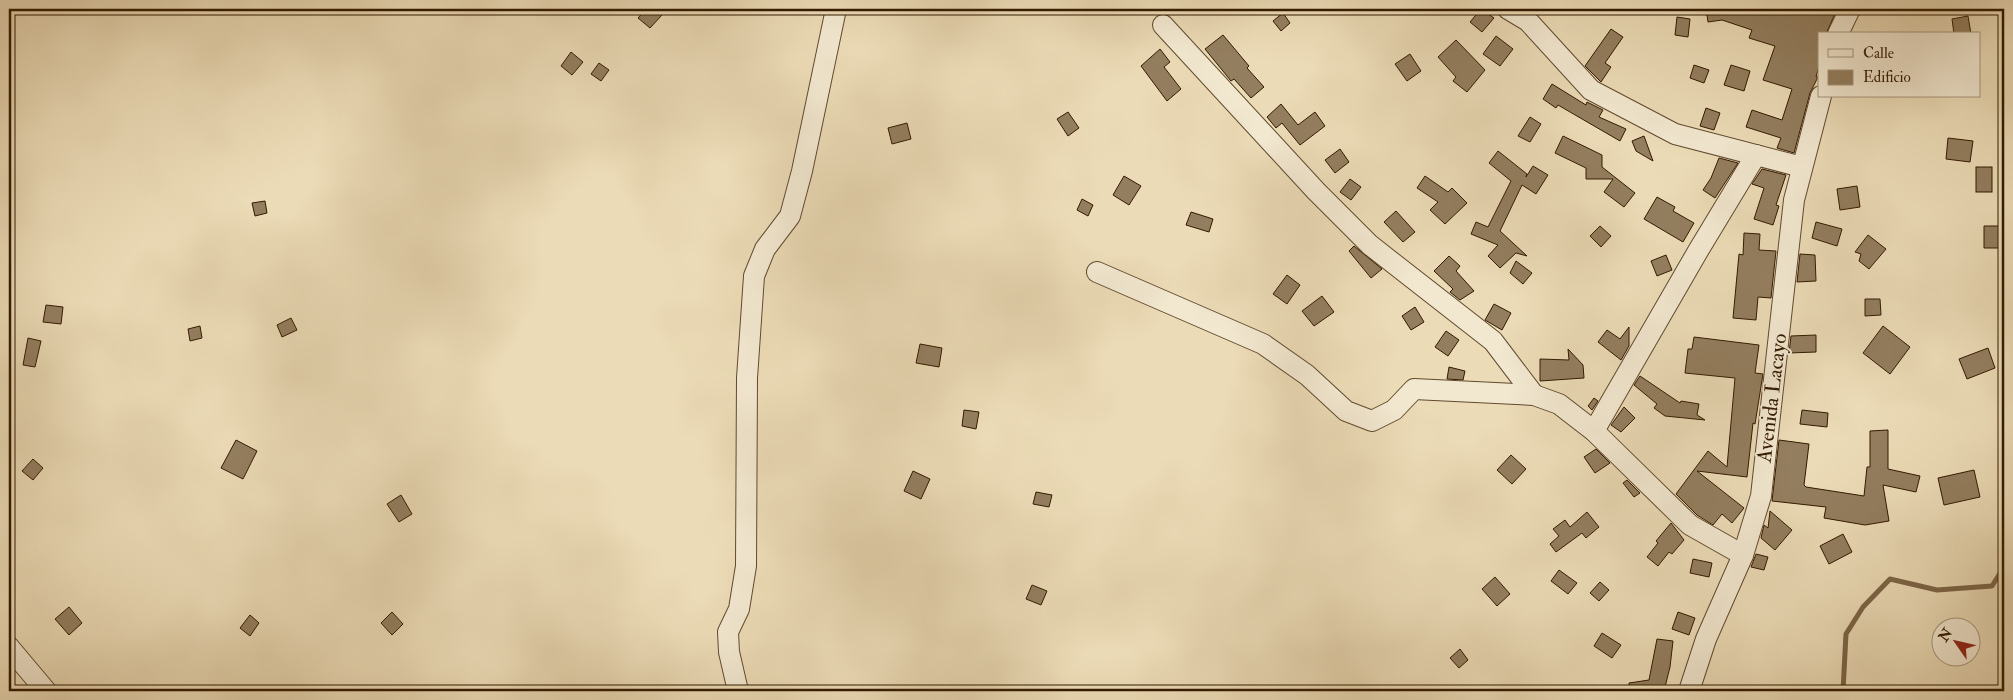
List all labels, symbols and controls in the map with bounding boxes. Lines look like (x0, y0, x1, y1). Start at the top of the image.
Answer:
legend (1818, 32, 1980, 98)
text: Calle (1863, 44, 1894, 63)
text: Edificio (1863, 68, 1911, 87)
street label: Avenida Lacayo (1751, 332, 1793, 465)
north arrow (1930, 618, 1980, 668)
text: N (1935, 625, 1956, 646)

